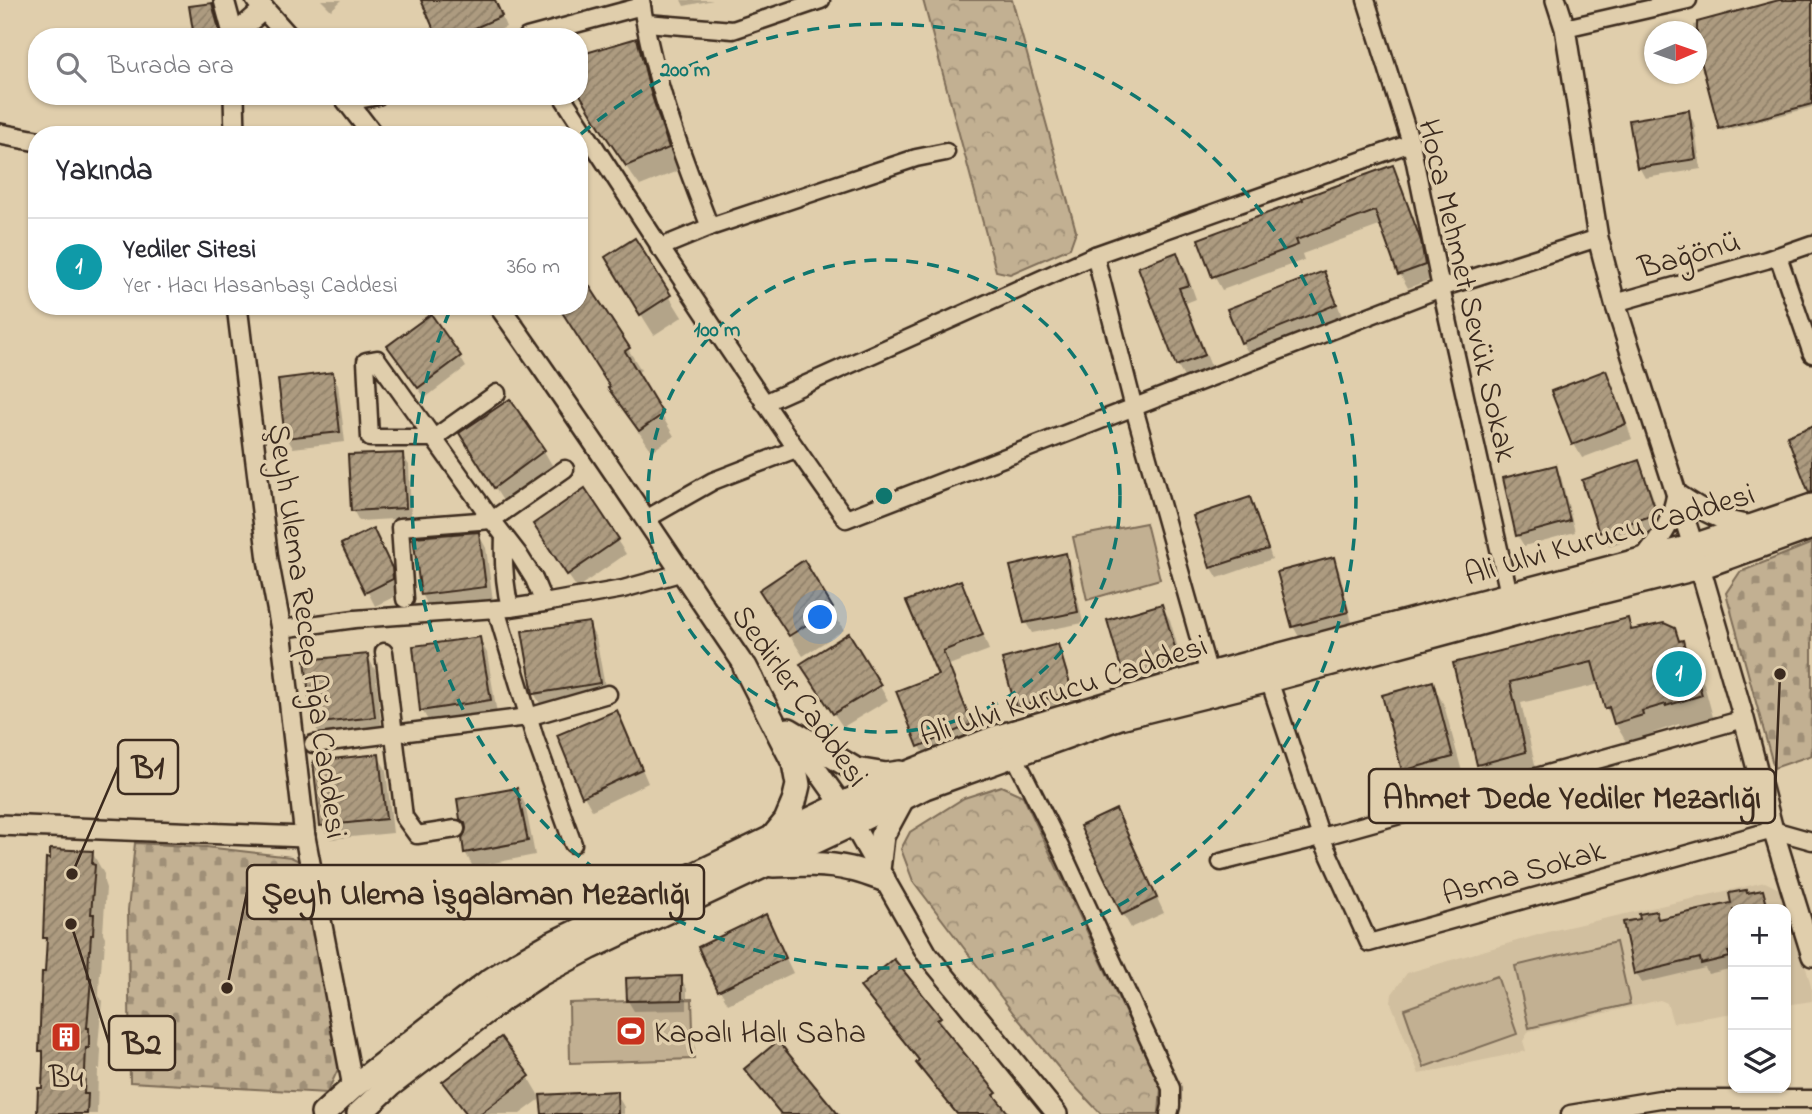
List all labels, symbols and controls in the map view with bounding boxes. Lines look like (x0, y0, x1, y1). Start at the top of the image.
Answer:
north arrow (1644, 21, 1707, 84)
search box (28, 28, 588, 105)
icon: search (52, 48, 90, 86)
text: Burada ara (108, 48, 234, 86)
text: 200 m (659, 56, 710, 86)
street label: Hoca Mehmet Sevük Sokak (1403, 115, 1528, 468)
text: Yakında (56, 150, 152, 194)
street label: Bağönü (1633, 219, 1747, 295)
text: Yediler Sitesi (123, 232, 256, 270)
text: 1 (75, 251, 83, 284)
text: 360 m (507, 251, 560, 284)
text: Yer · Hacı Hasanbaşı Caddesi (123, 270, 398, 303)
text: 100 m (694, 316, 740, 346)
street label: Şeyh Ulema Recep Ağa Caddesi (252, 421, 358, 842)
street label: Ali Ulvi Kurucu Caddesi (1459, 472, 1761, 600)
centre of rings (872, 484, 896, 508)
street label: Sedirler Caddesi (718, 596, 879, 798)
your location (803, 600, 837, 634)
street label: Ali Ulvi Kurucu Caddesi (914, 624, 1214, 761)
pin: 1 (1656, 648, 1702, 700)
callout: B1 (118, 740, 178, 794)
text: B1 (130, 746, 165, 794)
callout: Ahmet Dede Yediler Mezarlığı (1369, 769, 1775, 823)
text: Ahmet Dede Yediler Mezarlığı (1383, 776, 1761, 825)
street label: Asma Sokak (1437, 828, 1612, 920)
callout: Şeyh Ulema İşgalaman Mezarlığı (247, 865, 704, 919)
text: Şeyh Ulema İşgalaman Mezarlığı (262, 872, 690, 921)
map controls (1728, 904, 1791, 1093)
button: + (1728, 904, 1791, 967)
button: − (1728, 967, 1791, 1030)
place label: Kapalı Halı Saha (654, 1011, 866, 1058)
sports icon: Kapalı Halı Saha (614, 1014, 648, 1048)
callout: B2 (109, 1016, 175, 1070)
building icon: B4 (49, 1020, 83, 1054)
text: B2 (121, 1022, 162, 1070)
button: layers (1728, 1030, 1791, 1093)
place label: B4 (48, 1056, 83, 1103)

